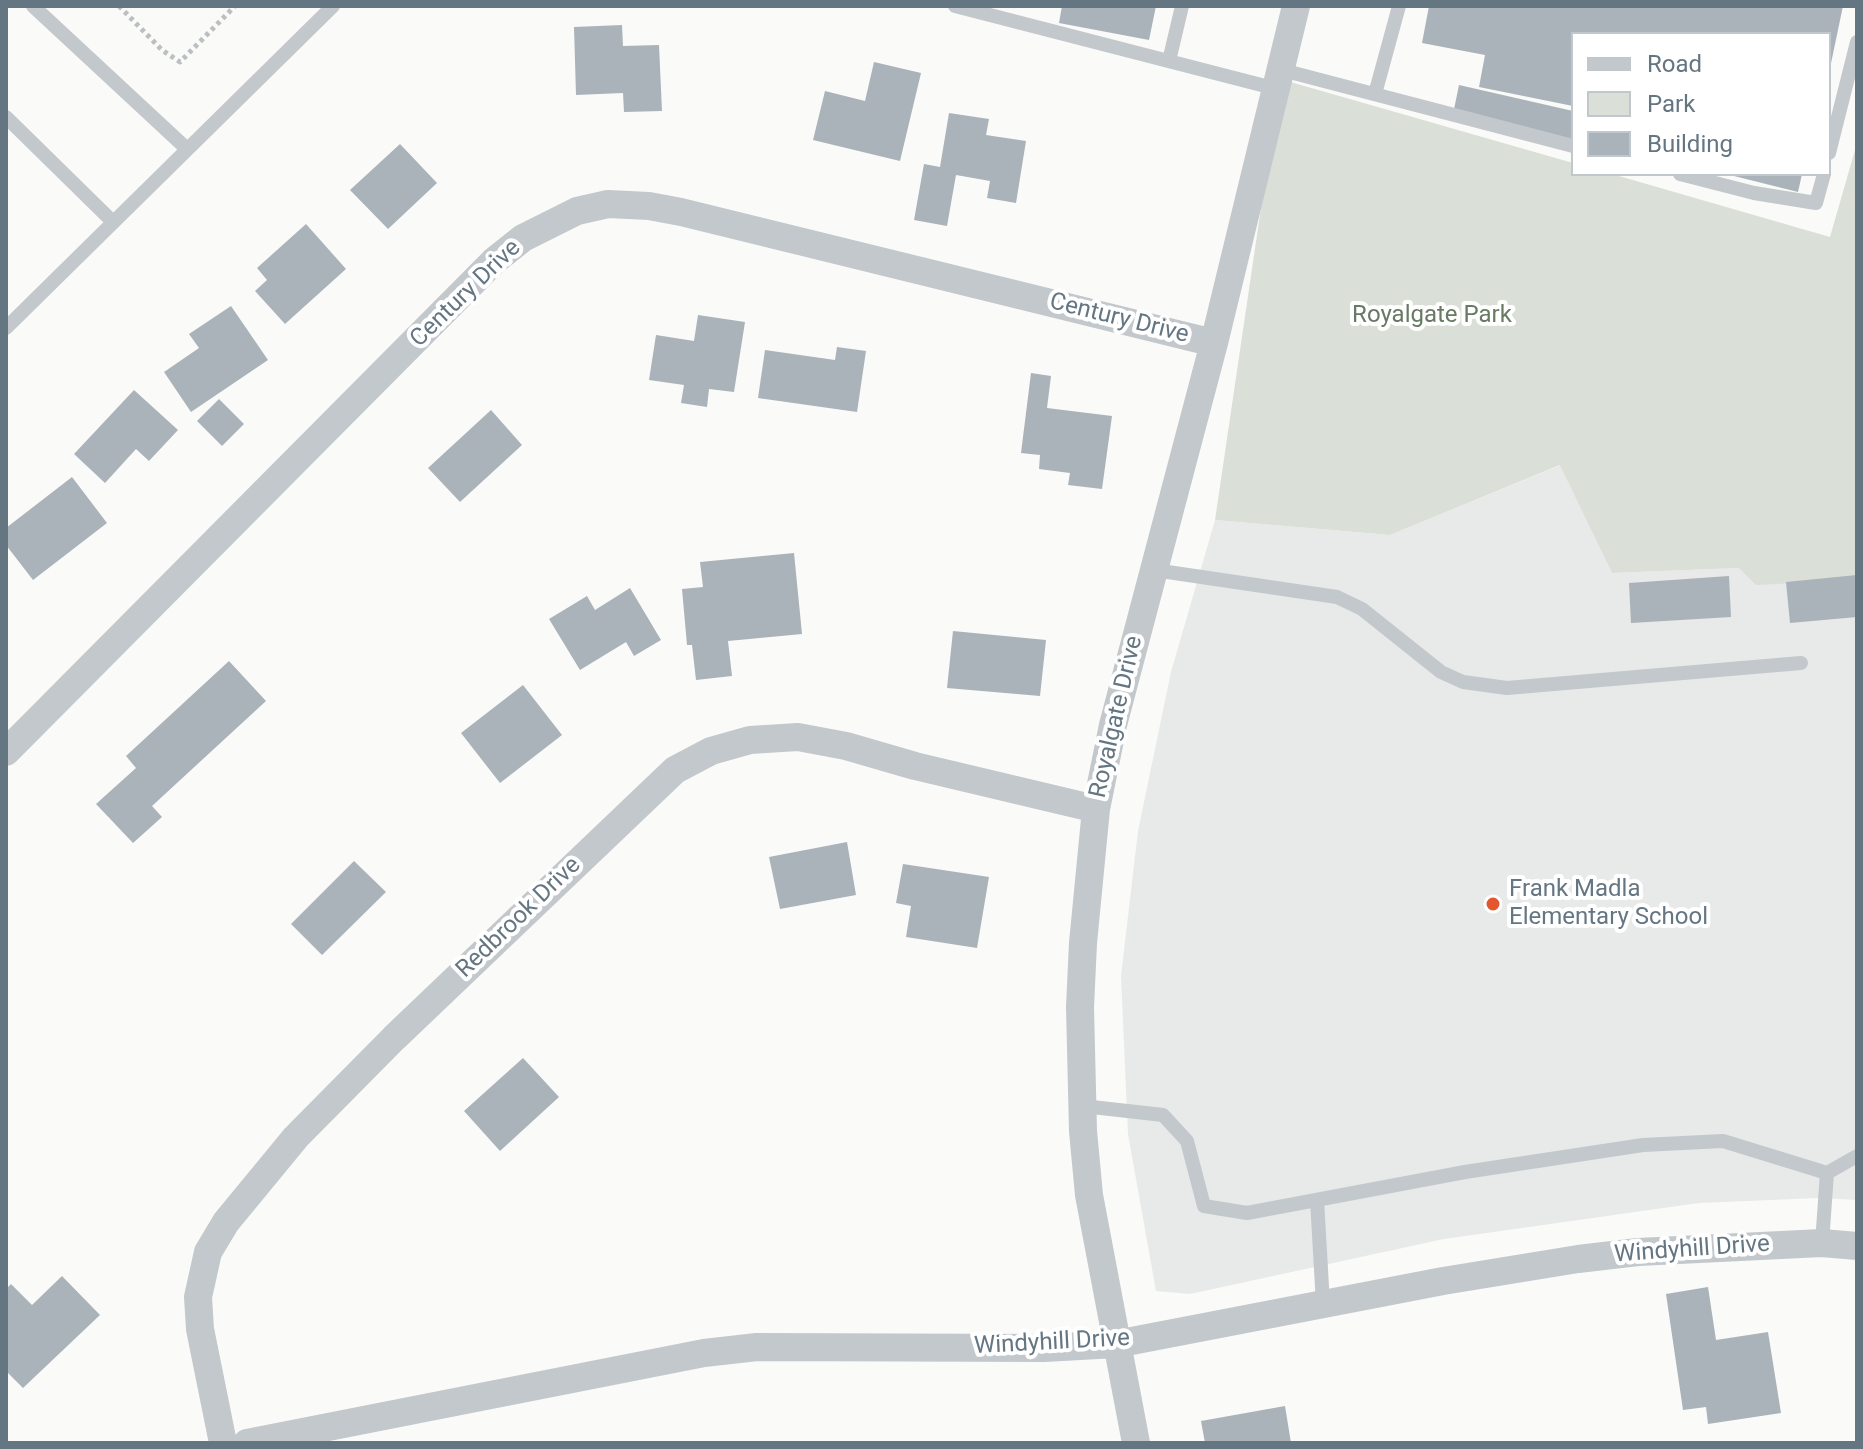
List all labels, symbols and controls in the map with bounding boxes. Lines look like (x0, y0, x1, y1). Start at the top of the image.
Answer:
legend (1571, 32, 1831, 176)
text: Road (1647, 50, 1702, 78)
text: Park (1647, 90, 1695, 118)
text: Building (1647, 130, 1733, 158)
street label: Century Drive (405, 234, 527, 354)
street label: Century Drive (1047, 288, 1191, 350)
park label: Royalgate Park (1352, 302, 1512, 330)
street label: Royalgate Drive (1084, 633, 1150, 801)
street label: Redbrook Drive (451, 851, 587, 985)
place label: Frank Madla Elementary School (1509, 876, 1708, 932)
marker: Frank Madla Elementary School (1484, 895, 1502, 913)
street label: Windyhill Drive (1613, 1230, 1771, 1270)
street label: Windyhill Drive (973, 1325, 1131, 1361)

